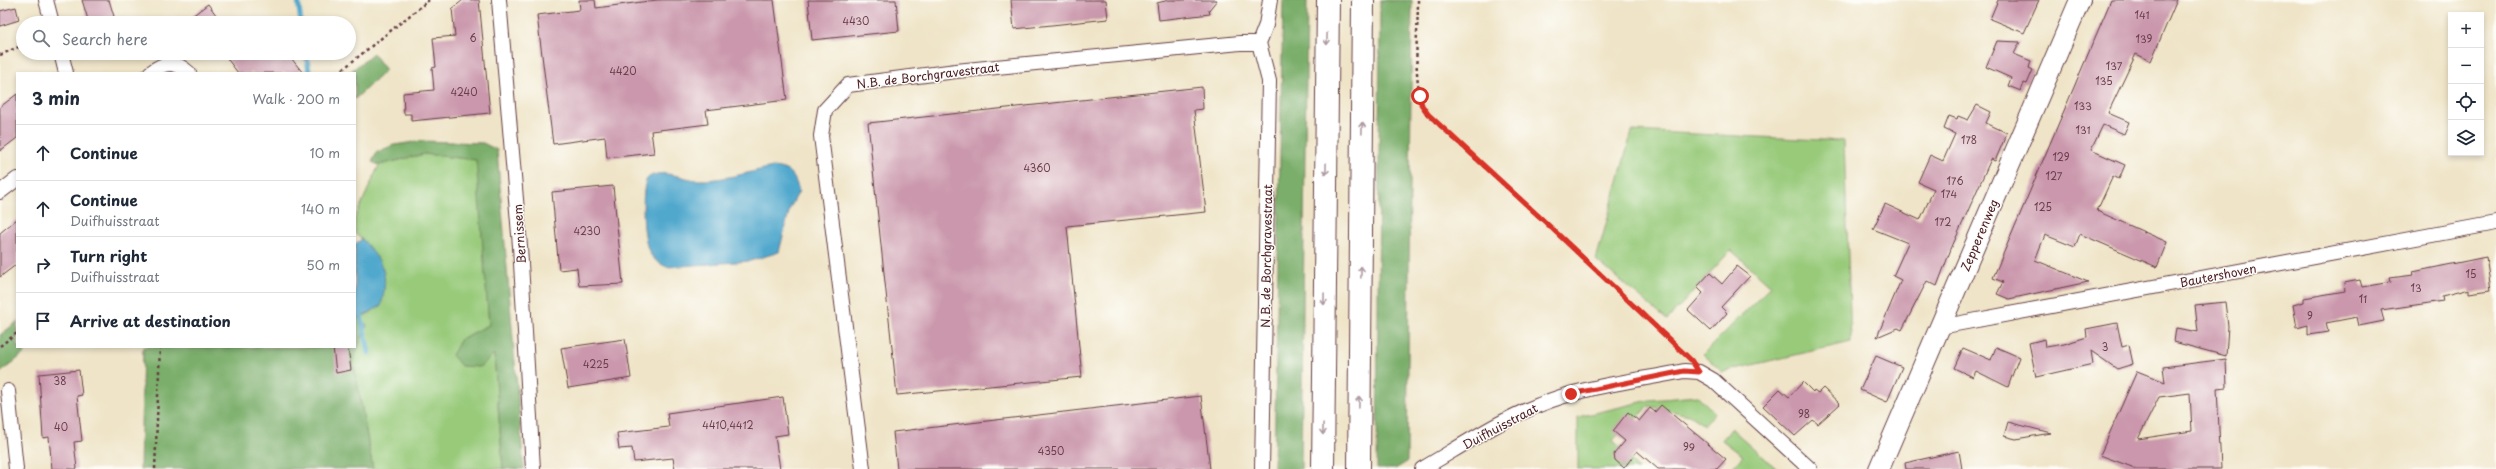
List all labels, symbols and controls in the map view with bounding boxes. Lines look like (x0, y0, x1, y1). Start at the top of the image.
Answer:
house number: 141 (2135, 7, 2150, 22)
map controls (2448, 12, 2484, 156)
button: + (2448, 12, 2484, 48)
house number: 4430 (843, 13, 869, 28)
search box (16, 16, 356, 60)
icon: search (30, 27, 52, 49)
text: Search here (62, 27, 148, 50)
house number: 6 (469, 30, 477, 45)
house number: 139 (2136, 31, 2153, 46)
one-way arrow (1323, 32, 1331, 45)
button: − (2448, 48, 2484, 84)
street label: N.B. de Borchgravestraat (856, 57, 1000, 93)
house number: 137 (2106, 58, 2123, 73)
house number: 4420 (609, 63, 637, 78)
house number: 135 (2095, 73, 2113, 88)
house number: 4240 (451, 84, 477, 99)
button: locate (2448, 84, 2484, 120)
text: 3 min (32, 85, 80, 111)
route start (1411, 87, 1429, 105)
text: Walk · 200 m (252, 89, 340, 108)
house number: 133 (2074, 98, 2092, 113)
button: layers (2448, 120, 2484, 156)
one-way arrow (1358, 122, 1366, 135)
house number: 131 (2076, 122, 2091, 137)
house number: 178 (1961, 132, 1977, 147)
text: Continue (70, 141, 138, 164)
icon: ahead (32, 142, 54, 164)
text: 10 m (310, 143, 340, 162)
house number: 129 (2052, 149, 2070, 164)
house number: 4360 (1023, 160, 1051, 175)
one-way arrow (1322, 162, 1330, 175)
house number: 127 (2046, 168, 2063, 183)
house number: 176 (1947, 173, 1963, 188)
street label: N.B. de Borchgravestraat (1256, 184, 1276, 328)
house number: 174 (1941, 186, 1958, 201)
text: Continue (70, 188, 138, 211)
street label: Zepperenweg (1956, 196, 2002, 274)
icon: ahead (32, 198, 54, 220)
text: 140 m (301, 199, 340, 218)
house number: 125 (2034, 199, 2052, 214)
street label: Bernissem (508, 203, 530, 265)
text: Duifhuisstraat (70, 211, 160, 230)
house number: 172 (1935, 214, 1951, 229)
house number: 4230 (573, 223, 601, 238)
text: Turn right (70, 244, 147, 267)
icon: right (32, 254, 54, 276)
text: 50 m (306, 255, 340, 274)
street label: Bautershoven (2178, 259, 2258, 291)
one-way arrow (1357, 266, 1365, 279)
house number: 15 (2466, 266, 2476, 281)
text: Duifhuisstraat (70, 267, 160, 286)
house number: 13 (2410, 280, 2422, 295)
house number: 11 (2359, 291, 2367, 306)
one-way arrow (1321, 292, 1328, 305)
house number: 9 (2307, 308, 2313, 323)
text: Arrive at destination (70, 309, 231, 332)
icon: arrive (32, 310, 54, 332)
house number: 3 (2102, 339, 2108, 354)
house number: 4225 (583, 356, 609, 371)
house number: 38 (54, 373, 66, 388)
route end (1562, 385, 1580, 403)
one-way arrow (1355, 396, 1363, 409)
street label: Duifhuisstraat (1459, 399, 1541, 453)
house number: 98 (1798, 406, 1810, 421)
house number: 4410,4412 (702, 417, 754, 432)
house number: 40 (54, 419, 68, 434)
one-way arrow (1319, 422, 1327, 435)
house number: 99 (1683, 439, 1695, 454)
house number: 4350 (1038, 443, 1064, 458)

